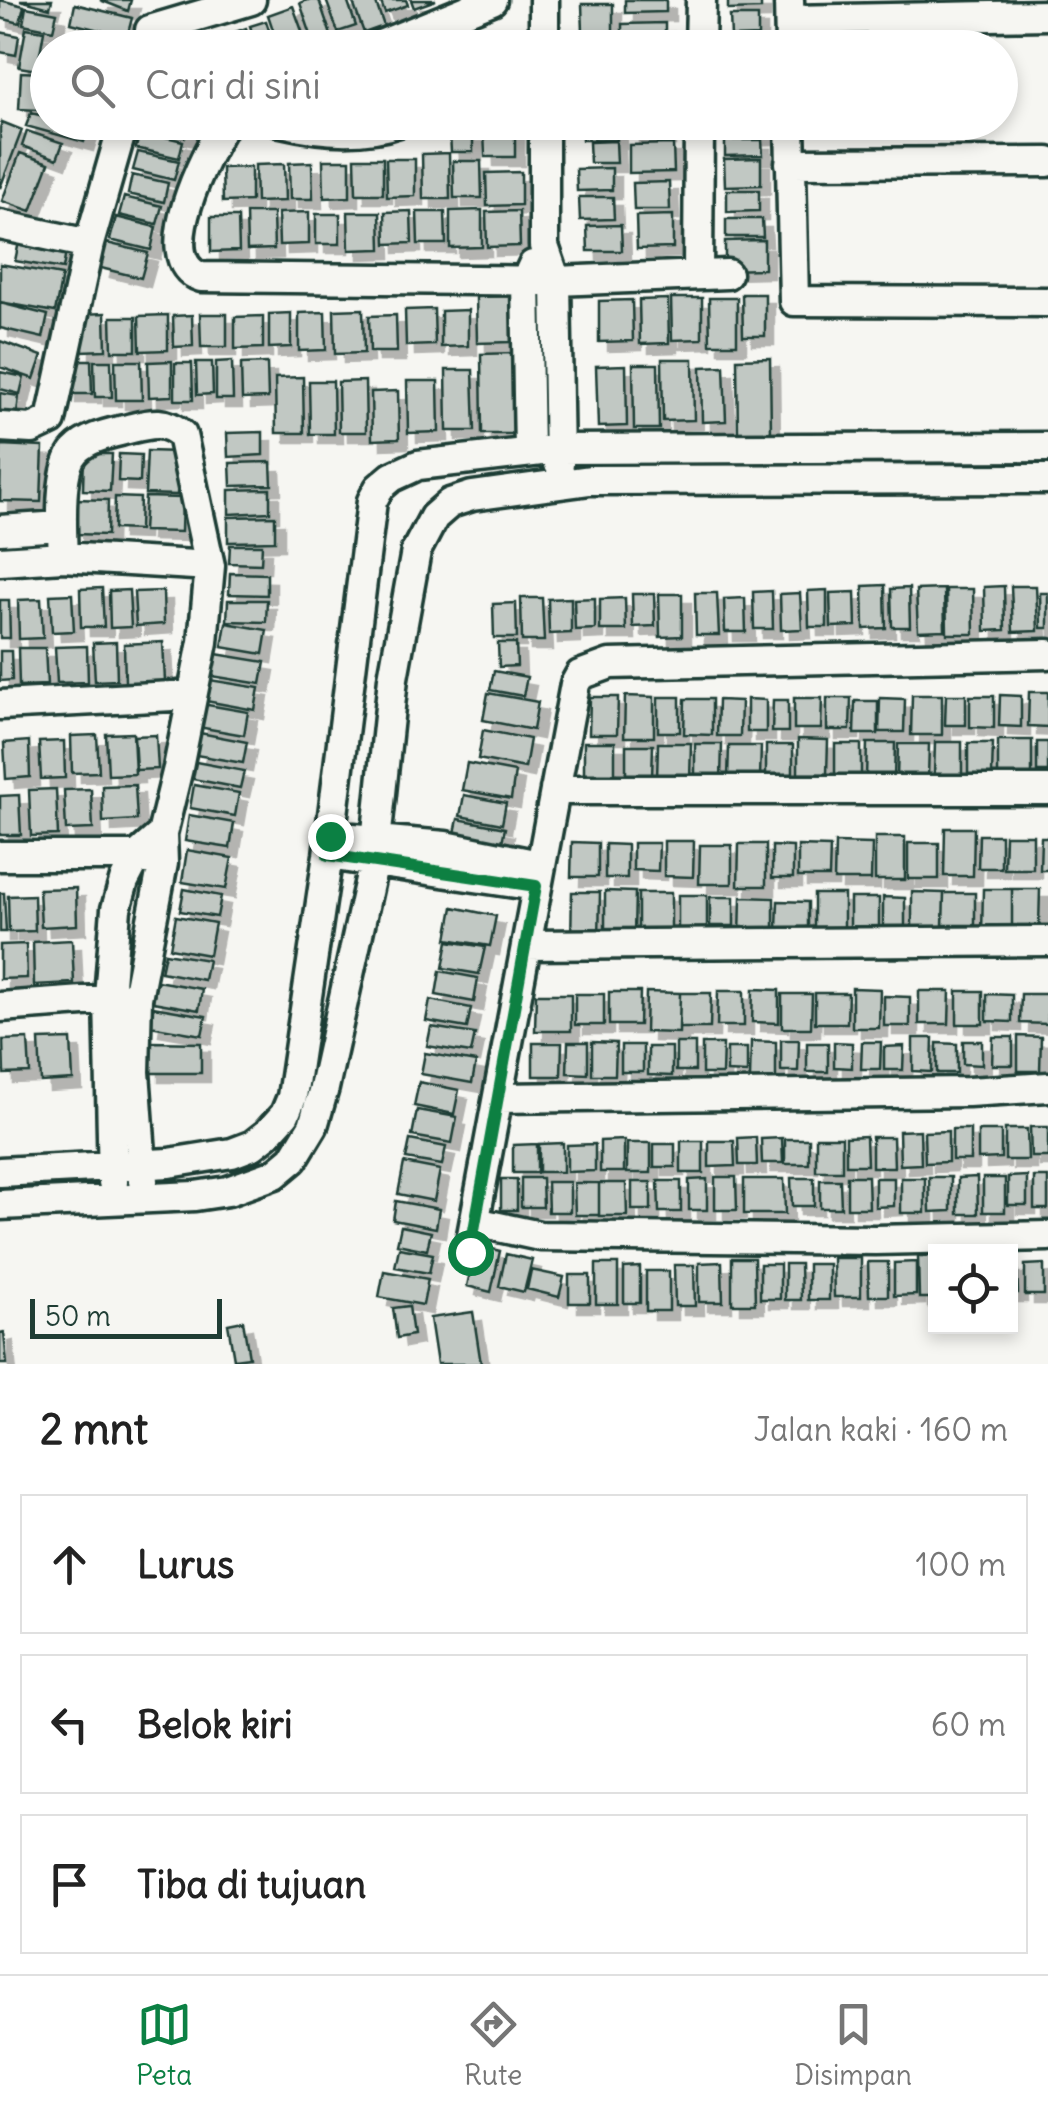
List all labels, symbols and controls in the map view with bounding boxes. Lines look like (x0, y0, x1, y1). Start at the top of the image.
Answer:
search box (30, 30, 1018, 140)
icon: search (65, 58, 120, 113)
text: Cari di sini (145, 62, 321, 109)
route end (308, 814, 354, 860)
route start (448, 1230, 494, 1276)
map controls (928, 1244, 1018, 1334)
button: locate (928, 1244, 1018, 1334)
scale bar (30, 1294, 222, 1338)
text: 50 m (45, 1298, 111, 1334)
text: 2 mnt (40, 1403, 148, 1455)
text: Jalan kaki · 160 m (754, 1409, 1008, 1450)
icon: ahead (42, 1537, 97, 1592)
text: Lurus (137, 1541, 234, 1588)
text: 100 m (916, 1544, 1006, 1585)
icon: left (42, 1697, 97, 1752)
text: Belok kiri (137, 1701, 293, 1748)
text: 60 m (931, 1704, 1006, 1745)
icon: arrive (42, 1857, 97, 1912)
text: Tiba di tujuan (137, 1861, 366, 1908)
tab: Peta (136, 1997, 192, 2093)
tab: Rute (464, 1997, 522, 2093)
tab: Disimpan (794, 1997, 912, 2093)

